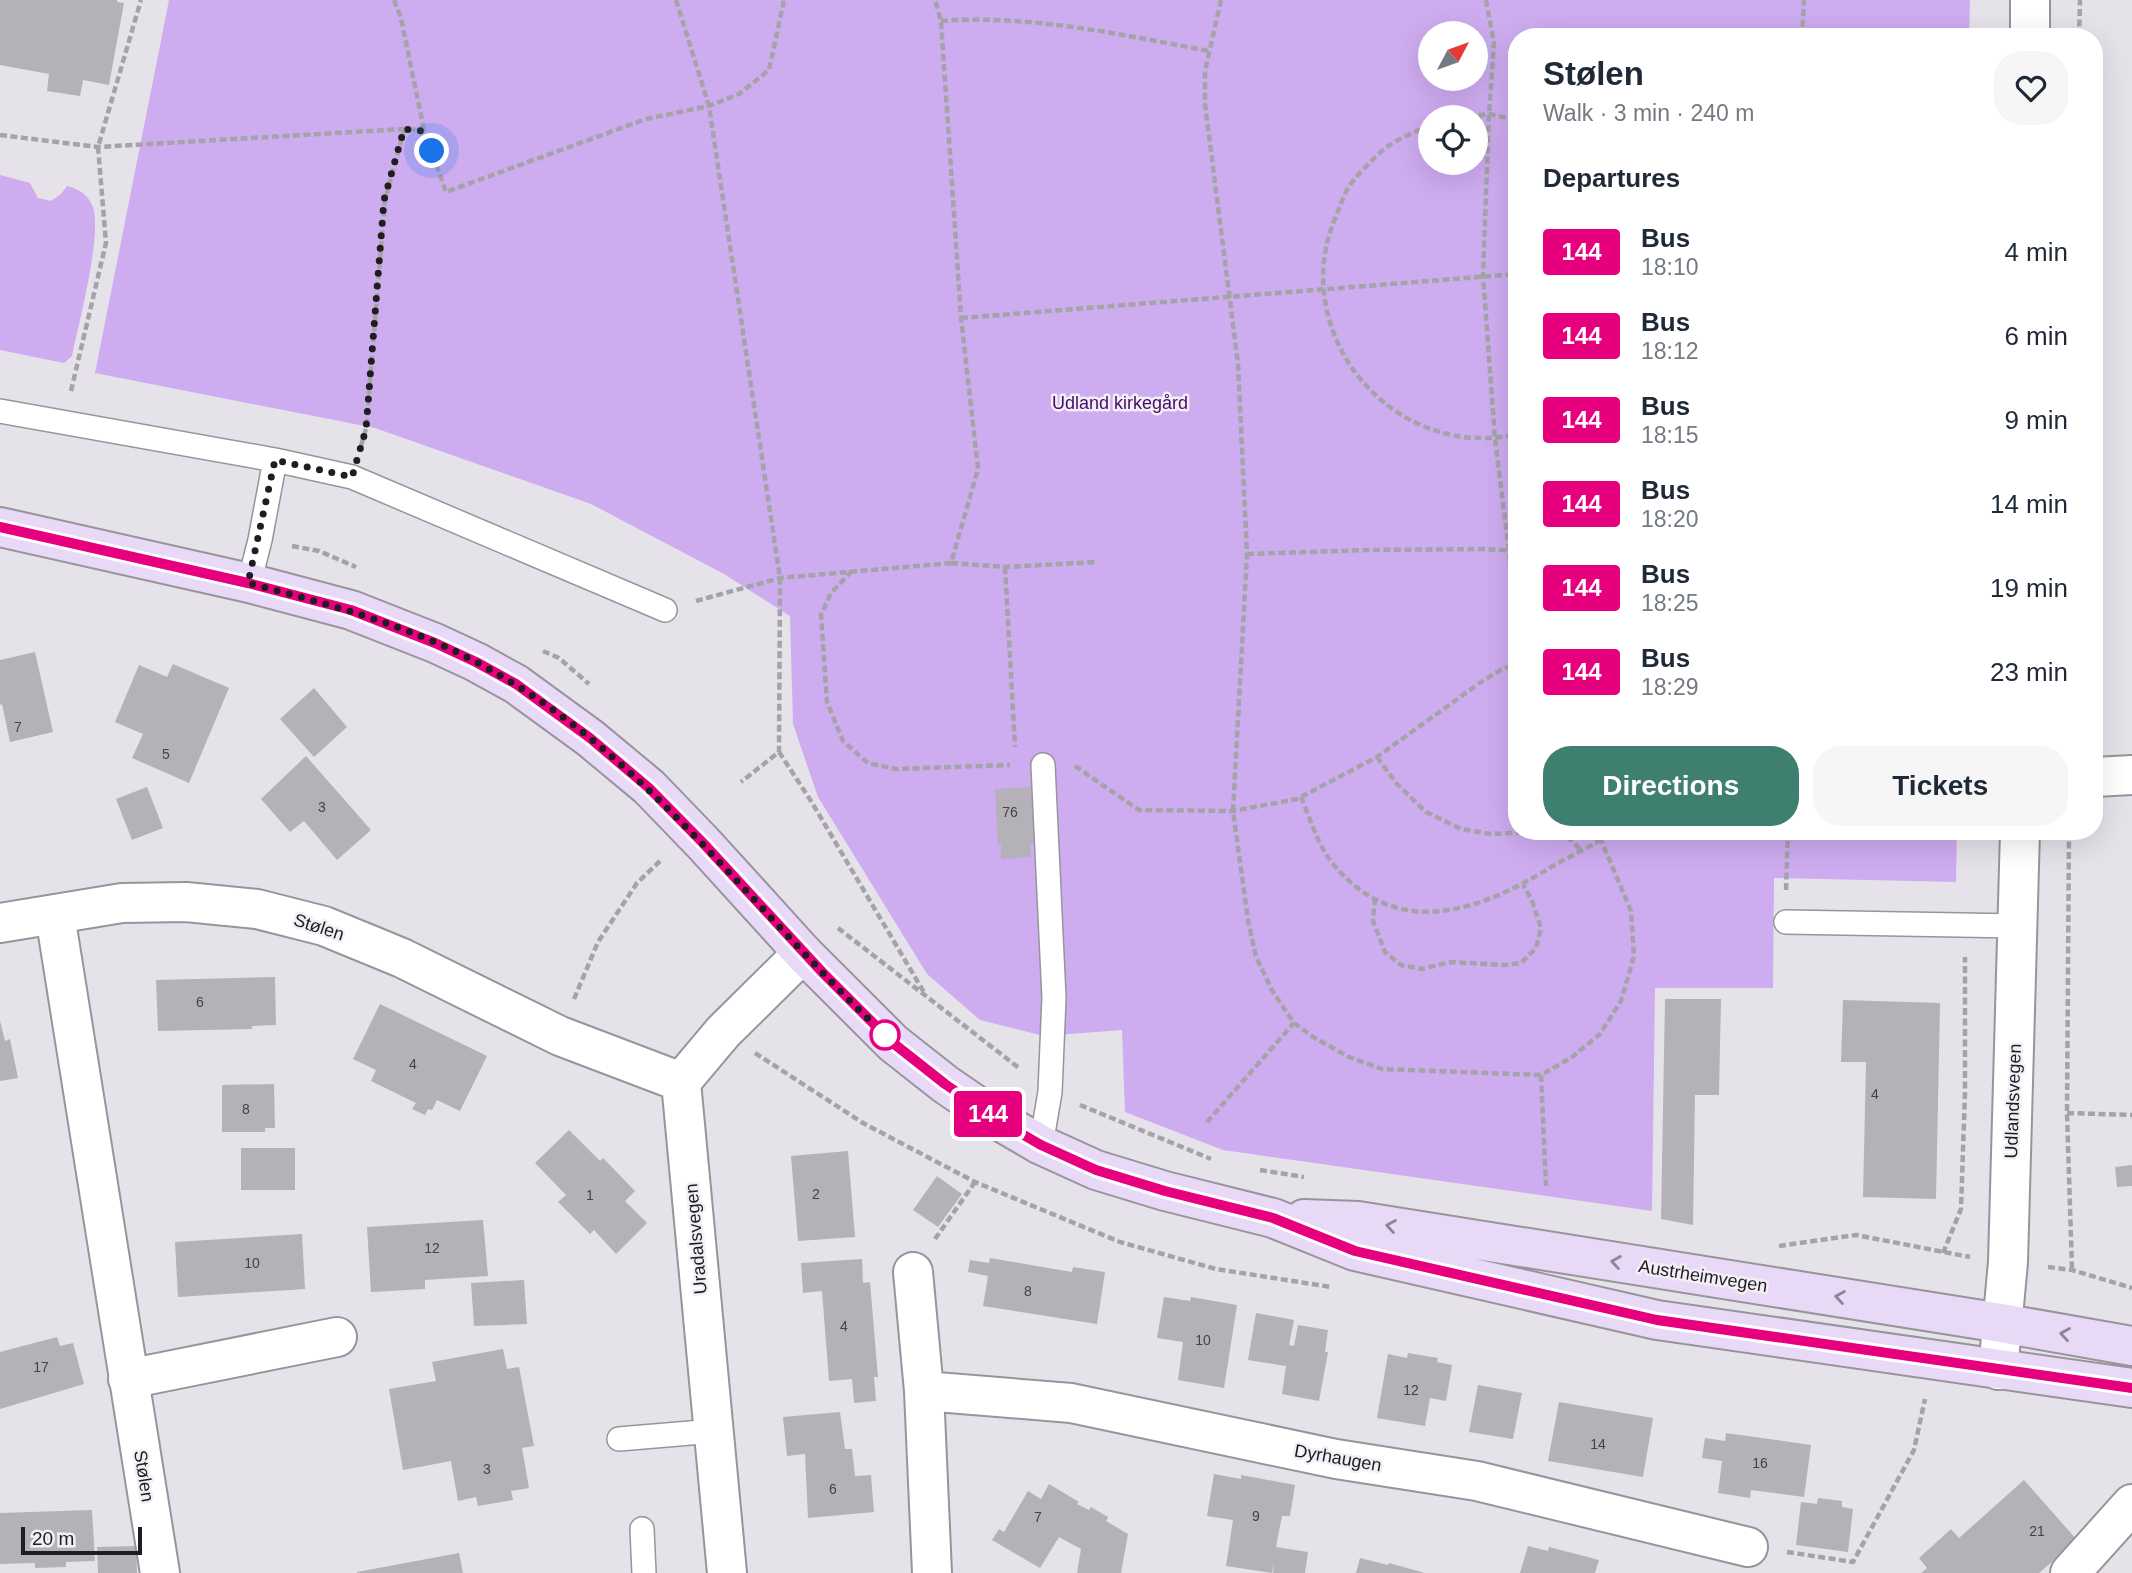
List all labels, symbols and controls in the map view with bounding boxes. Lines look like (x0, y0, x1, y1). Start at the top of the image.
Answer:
north arrow (1418, 21, 1488, 91)
map controls (1418, 21, 1488, 175)
button: heart (1994, 51, 2068, 125)
text: Stølen (1543, 55, 1644, 92)
text: Walk · 3 min · 240 m (1543, 100, 1754, 126)
button: locate (1418, 105, 1488, 175)
your location (414, 133, 449, 168)
text: Departures (1543, 163, 1680, 193)
text: Bus (1641, 223, 1690, 253)
text: 4 min (2004, 237, 2068, 267)
text: 144 (1561, 238, 1602, 265)
text: 18:10 (1641, 254, 1699, 280)
text: Bus (1641, 307, 1690, 337)
text: 6 min (2004, 321, 2068, 351)
text: 144 (1561, 322, 1602, 349)
text: 18:12 (1641, 338, 1699, 364)
text: Bus (1641, 391, 1690, 421)
park label: Udland kirkegård (1052, 393, 1188, 413)
text: 9 min (2004, 405, 2068, 435)
text: 144 (1561, 406, 1602, 433)
text: 18:15 (1641, 422, 1699, 448)
text: Bus (1641, 475, 1690, 505)
text: 14 min (1990, 489, 2068, 519)
text: 144 (1561, 490, 1602, 517)
text: 18:20 (1641, 506, 1699, 532)
text: Bus (1641, 559, 1690, 589)
text: 19 min (1990, 573, 2068, 603)
text: 144 (1561, 574, 1602, 601)
text: 18:25 (1641, 590, 1699, 616)
text: Bus (1641, 643, 1690, 673)
text: 23 min (1990, 657, 2068, 687)
text: 144 (1561, 658, 1602, 685)
text: 18:29 (1641, 674, 1699, 700)
house number: 7 (14, 719, 22, 735)
house number: 5 (162, 746, 170, 762)
button: Directions (1543, 746, 1799, 826)
button: Tickets (1813, 746, 2068, 826)
house number: 3 (318, 799, 326, 815)
house number: 76 (1002, 804, 1018, 820)
street label: Stølen (291, 909, 347, 945)
house number: 6 (196, 994, 204, 1010)
unlabelled marker (870, 1020, 900, 1050)
street label: Udlandsvegen (2001, 1043, 2025, 1159)
house number: 4 (409, 1056, 417, 1072)
house number: 4 (1871, 1086, 1879, 1102)
line badge: 144 (948, 1091, 1028, 1137)
text: 144 (968, 1100, 1008, 1127)
house number: 8 (242, 1101, 250, 1117)
street label: Uradalsvegen (681, 1183, 711, 1295)
house number: 2 (812, 1186, 820, 1202)
house number: 1 (586, 1187, 594, 1203)
one-way arrow (1385, 1219, 1397, 1234)
house number: 12 (424, 1240, 440, 1256)
house number: 10 (244, 1255, 260, 1271)
one-way arrow (1610, 1255, 1621, 1270)
street label: Austrheimvegen (1637, 1256, 1769, 1296)
house number: 8 (1024, 1283, 1032, 1299)
one-way arrow (1834, 1290, 1846, 1305)
house number: 4 (840, 1318, 848, 1334)
one-way arrow (2059, 1327, 2071, 1342)
house number: 10 (1195, 1332, 1211, 1348)
house number: 17 (33, 1359, 49, 1375)
house number: 12 (1403, 1382, 1419, 1398)
house number: 14 (1590, 1436, 1606, 1452)
street label: Dyrhaugen (1293, 1441, 1383, 1475)
street label: Stølen (130, 1449, 158, 1503)
house number: 16 (1752, 1455, 1768, 1471)
house number: 3 (483, 1461, 491, 1477)
house number: 6 (829, 1481, 837, 1497)
house number: 9 (1252, 1508, 1260, 1524)
house number: 7 (1034, 1509, 1042, 1525)
house number: 21 (2029, 1523, 2045, 1539)
scale bar (21, 1524, 142, 1556)
text: 20 m (32, 1528, 74, 1549)

